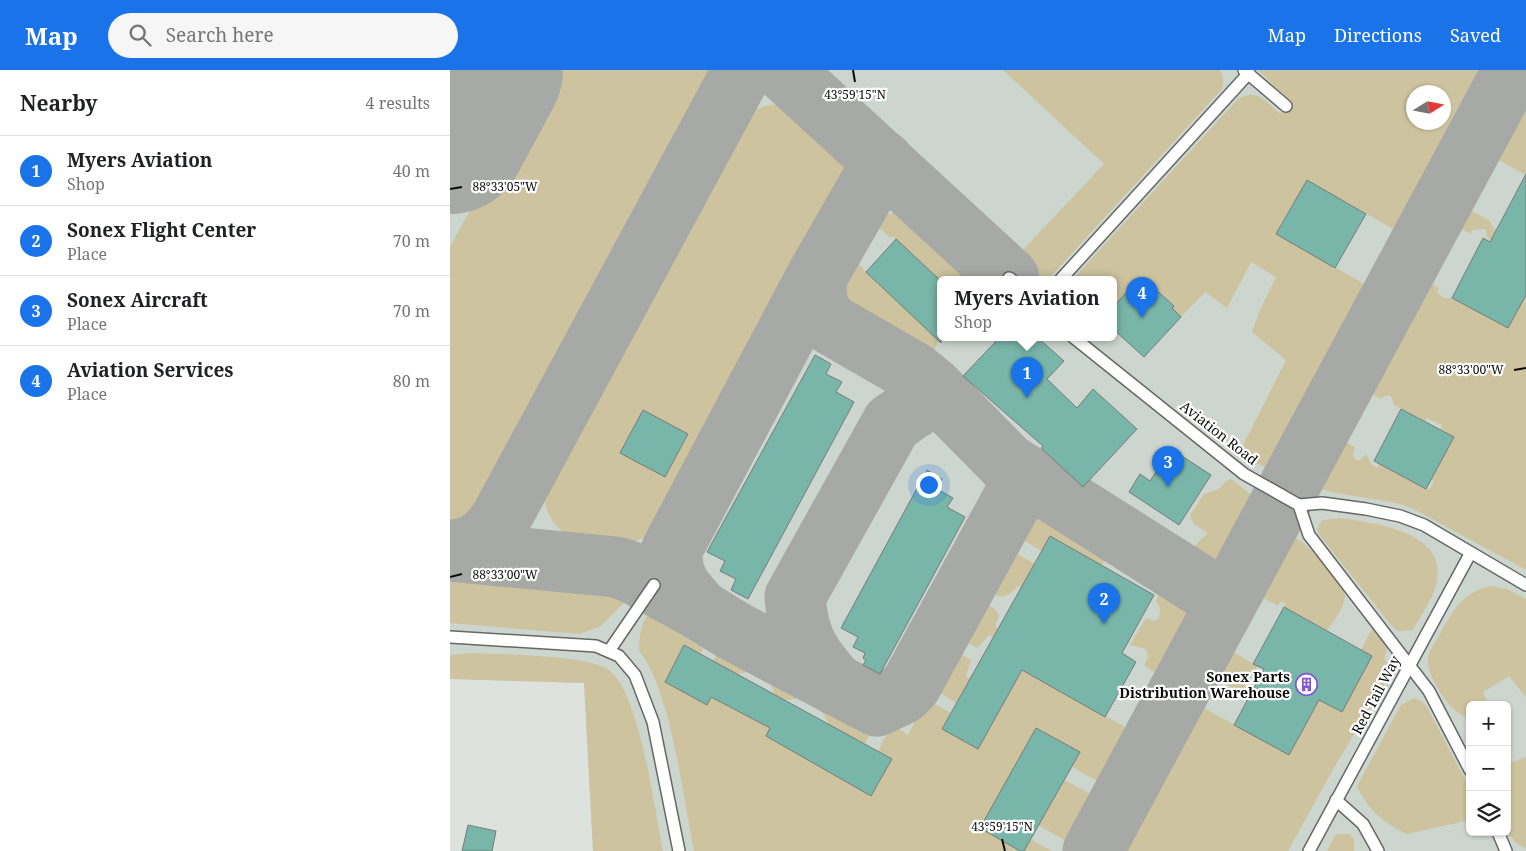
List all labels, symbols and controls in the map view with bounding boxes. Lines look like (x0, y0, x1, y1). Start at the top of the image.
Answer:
search box (108, 13, 458, 58)
text: Map (25, 19, 78, 52)
icon: search (126, 21, 154, 49)
text: Search here (166, 22, 274, 48)
text: Map (1268, 23, 1306, 47)
text: Directions (1334, 23, 1422, 47)
text: Saved (1450, 23, 1501, 47)
north arrow (1406, 85, 1451, 130)
text: 43°59'15"N (824, 86, 886, 103)
text: Nearby (20, 89, 98, 117)
text: 4 results (366, 92, 430, 114)
text: Myers Aviation (67, 147, 212, 173)
text: 1 (31, 160, 41, 182)
text: 40 m (393, 160, 430, 182)
text: Shop (67, 173, 105, 195)
text: 88°33'05"W (472, 178, 538, 195)
text: Sonex Flight Center (67, 217, 256, 243)
text: 2 (31, 230, 41, 252)
text: 70 m (393, 230, 430, 252)
text: Place (67, 243, 107, 265)
popup (937, 276, 1117, 341)
pin: 4 (1126, 277, 1158, 318)
text: Myers Aviation (954, 285, 1100, 311)
text: Sonex Aircraft (67, 287, 208, 313)
text: 3 (31, 300, 41, 322)
text: 70 m (393, 300, 430, 322)
text: Shop (954, 311, 992, 333)
text: Place (67, 313, 107, 335)
text: Aviation Services (67, 357, 233, 383)
pin: 1 (1011, 357, 1043, 398)
text: 88°33'00"W (1438, 361, 1504, 378)
text: 4 (31, 370, 41, 392)
text: 80 m (393, 370, 430, 392)
text: Place (67, 383, 107, 405)
street label: Aviation Road (1177, 396, 1262, 469)
pin: 3 (1152, 446, 1184, 487)
your location (916, 472, 942, 498)
text: 88°33'00"W (472, 566, 538, 583)
pin: 2 (1088, 583, 1120, 624)
street label: Red Tail Way (1347, 652, 1404, 737)
place label: Sonex Parts Distribution Warehouse (1119, 667, 1290, 702)
building icon: Sonex Parts Distribution Warehouse (1294, 673, 1318, 697)
map controls (1466, 701, 1511, 836)
button: + (1466, 701, 1511, 746)
button: − (1466, 746, 1511, 791)
button: layers (1466, 791, 1511, 836)
text: 43°59'15"N (971, 818, 1033, 835)

